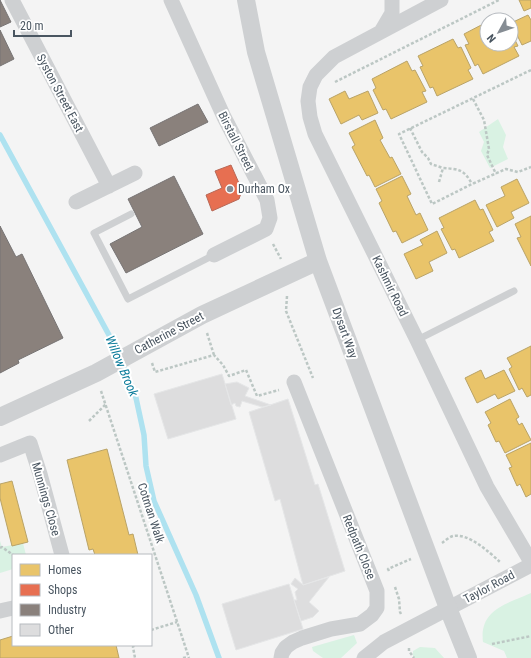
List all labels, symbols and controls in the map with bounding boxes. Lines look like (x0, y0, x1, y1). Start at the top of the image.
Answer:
scale bar (14, 12, 71, 38)
north arrow (479, 12, 519, 52)
text: 20 m (20, 19, 44, 33)
text: N (484, 31, 499, 45)
street label: Syston Street East (34, 52, 87, 135)
street label: Birstall Street (215, 109, 257, 173)
place label: Durham Ox (238, 182, 290, 196)
marker: Durham Ox (225, 184, 235, 194)
street label: Kashmir Road (369, 253, 411, 319)
street label: Dysart Way (329, 306, 361, 360)
street label: Catherine Street (132, 309, 206, 357)
water label: Willow Brook (102, 333, 142, 399)
street label: Munnings Close (29, 461, 63, 538)
street label: Cotman Walk (135, 481, 168, 545)
street label: Redpath Close (340, 513, 378, 582)
legend (12, 554, 152, 646)
text: Homes (48, 563, 82, 577)
street label: Taylor Road (461, 568, 517, 606)
text: Shops (48, 583, 77, 597)
text: Industry (48, 603, 86, 617)
text: Other (48, 623, 74, 637)

